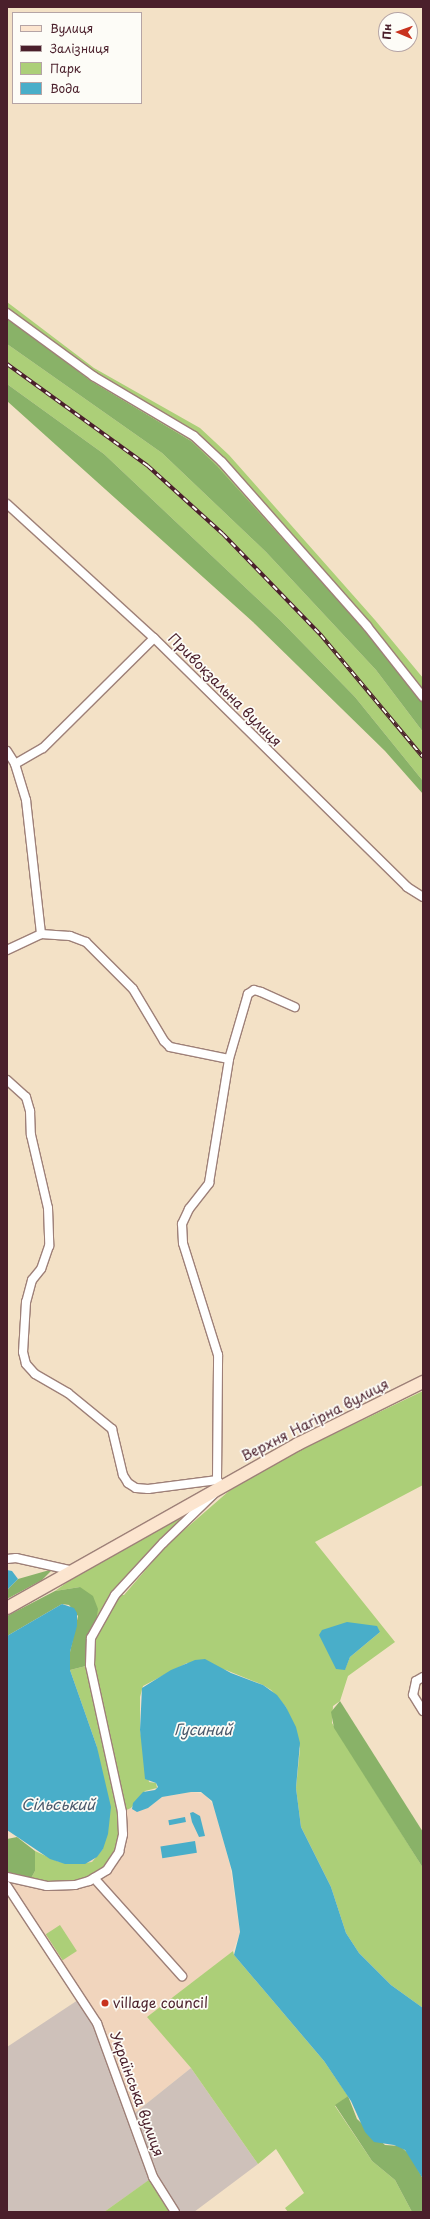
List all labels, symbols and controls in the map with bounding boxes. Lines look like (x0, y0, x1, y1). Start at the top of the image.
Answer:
legend (12, 12, 142, 104)
north arrow (378, 12, 418, 52)
text: Вулиця (50, 19, 93, 37)
text: Пн (378, 23, 395, 40)
text: Залізниця (50, 39, 109, 57)
text: Парк (50, 59, 81, 77)
text: Вода (50, 79, 80, 97)
street label: Привокзальна вулиця (165, 630, 285, 750)
street label: Верхня Нагірна вулиця (239, 1376, 391, 1464)
water label: Гусиний (174, 1720, 232, 1738)
water label: Сільський (21, 1795, 95, 1813)
place label: village council (113, 1995, 208, 2011)
marker: village council (100, 1998, 110, 2008)
street label: Українська вулиця (107, 2029, 167, 2159)

